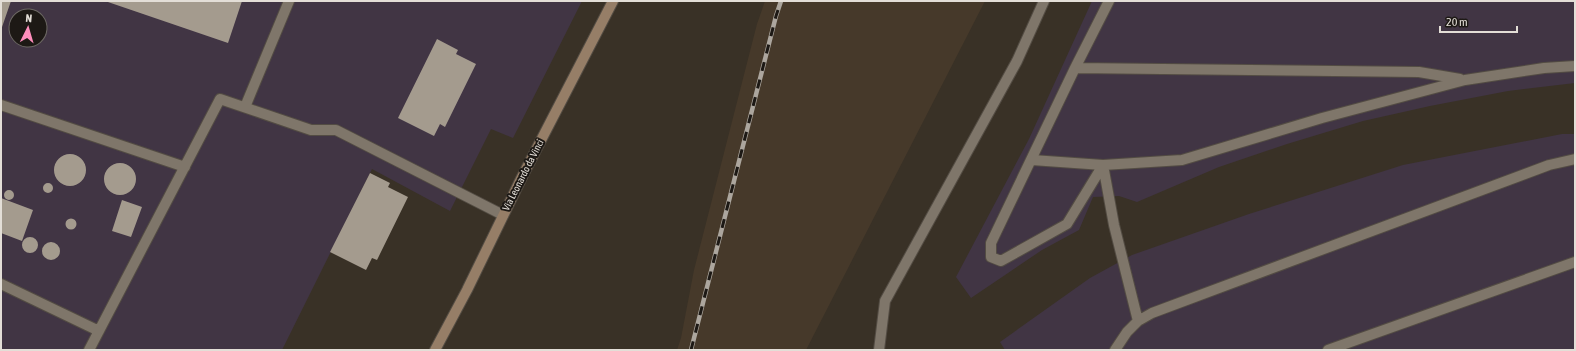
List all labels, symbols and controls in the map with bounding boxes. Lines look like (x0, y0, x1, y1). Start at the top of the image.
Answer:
north arrow (8, 8, 48, 48)
scale bar (1440, 8, 1517, 34)
text: N (25, 12, 33, 24)
text: 20 m (1446, 15, 1468, 29)
street label: Via Leonardo da Vinci (500, 138, 546, 212)

